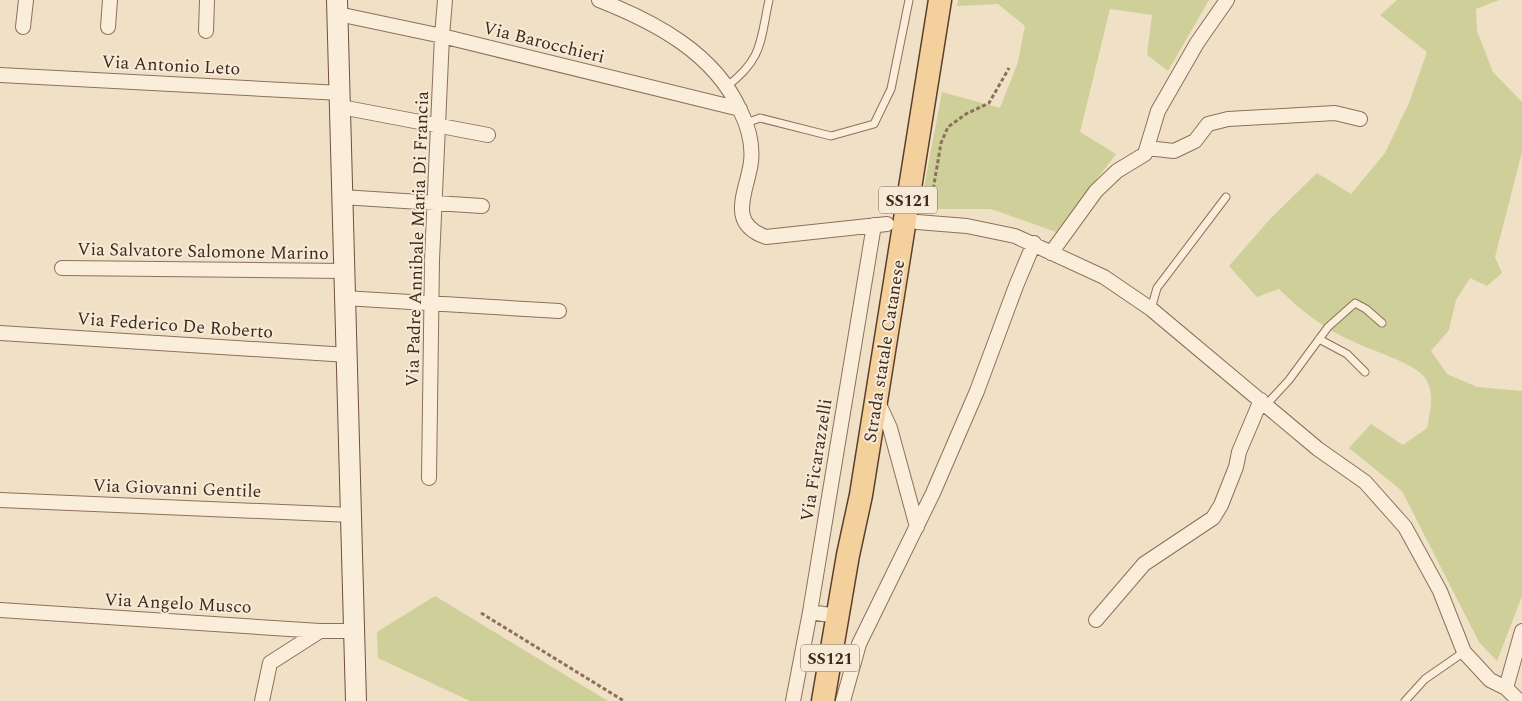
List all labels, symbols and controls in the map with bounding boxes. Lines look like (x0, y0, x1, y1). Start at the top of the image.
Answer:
street label: Via Barocchieri (480, 14, 608, 71)
street label: Via Antonio Leto (101, 48, 241, 83)
street label: Via Padre Annibale Maria Di Francia (399, 90, 436, 388)
road number: SS121 (879, 186, 937, 214)
street label: Via Salvatore Salomone Marino (77, 236, 329, 267)
street label: Strada statale Catanese (857, 258, 912, 444)
street label: Via Federico De Roberto (76, 305, 274, 346)
street label: Via Ficarazzelli (793, 397, 840, 524)
street label: Via Giovanni Gentile (92, 472, 262, 505)
street label: Via Angelo Musco (104, 586, 252, 621)
road number: SS121 (801, 644, 859, 671)

